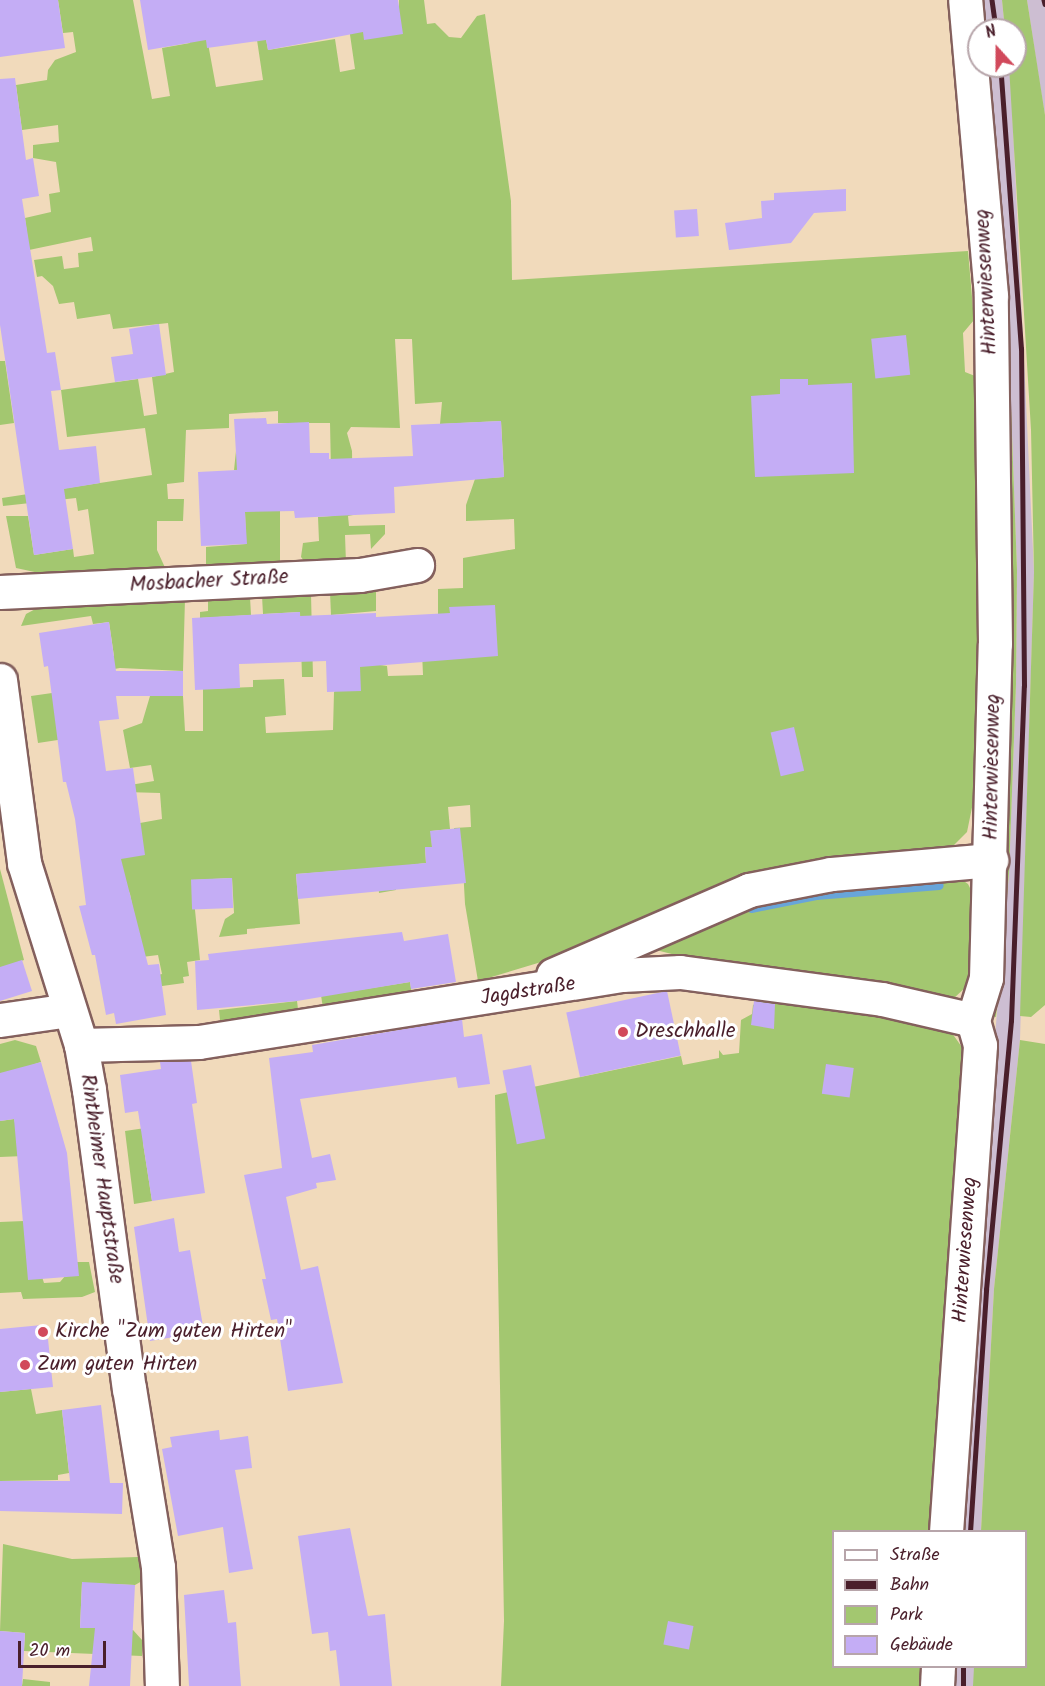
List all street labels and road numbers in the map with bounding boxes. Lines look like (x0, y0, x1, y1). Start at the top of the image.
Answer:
street label: Hinterwiesenweg (971, 208, 1003, 356)
street label: Mosbacher Straße (129, 565, 289, 599)
street label: Hinterwiesenweg (979, 694, 1007, 840)
street label: Jagdstraße (479, 972, 577, 1012)
street label: Rintheimer Hauptstraße (74, 1072, 128, 1286)
street label: Hinterwiesenweg (948, 1176, 984, 1324)

